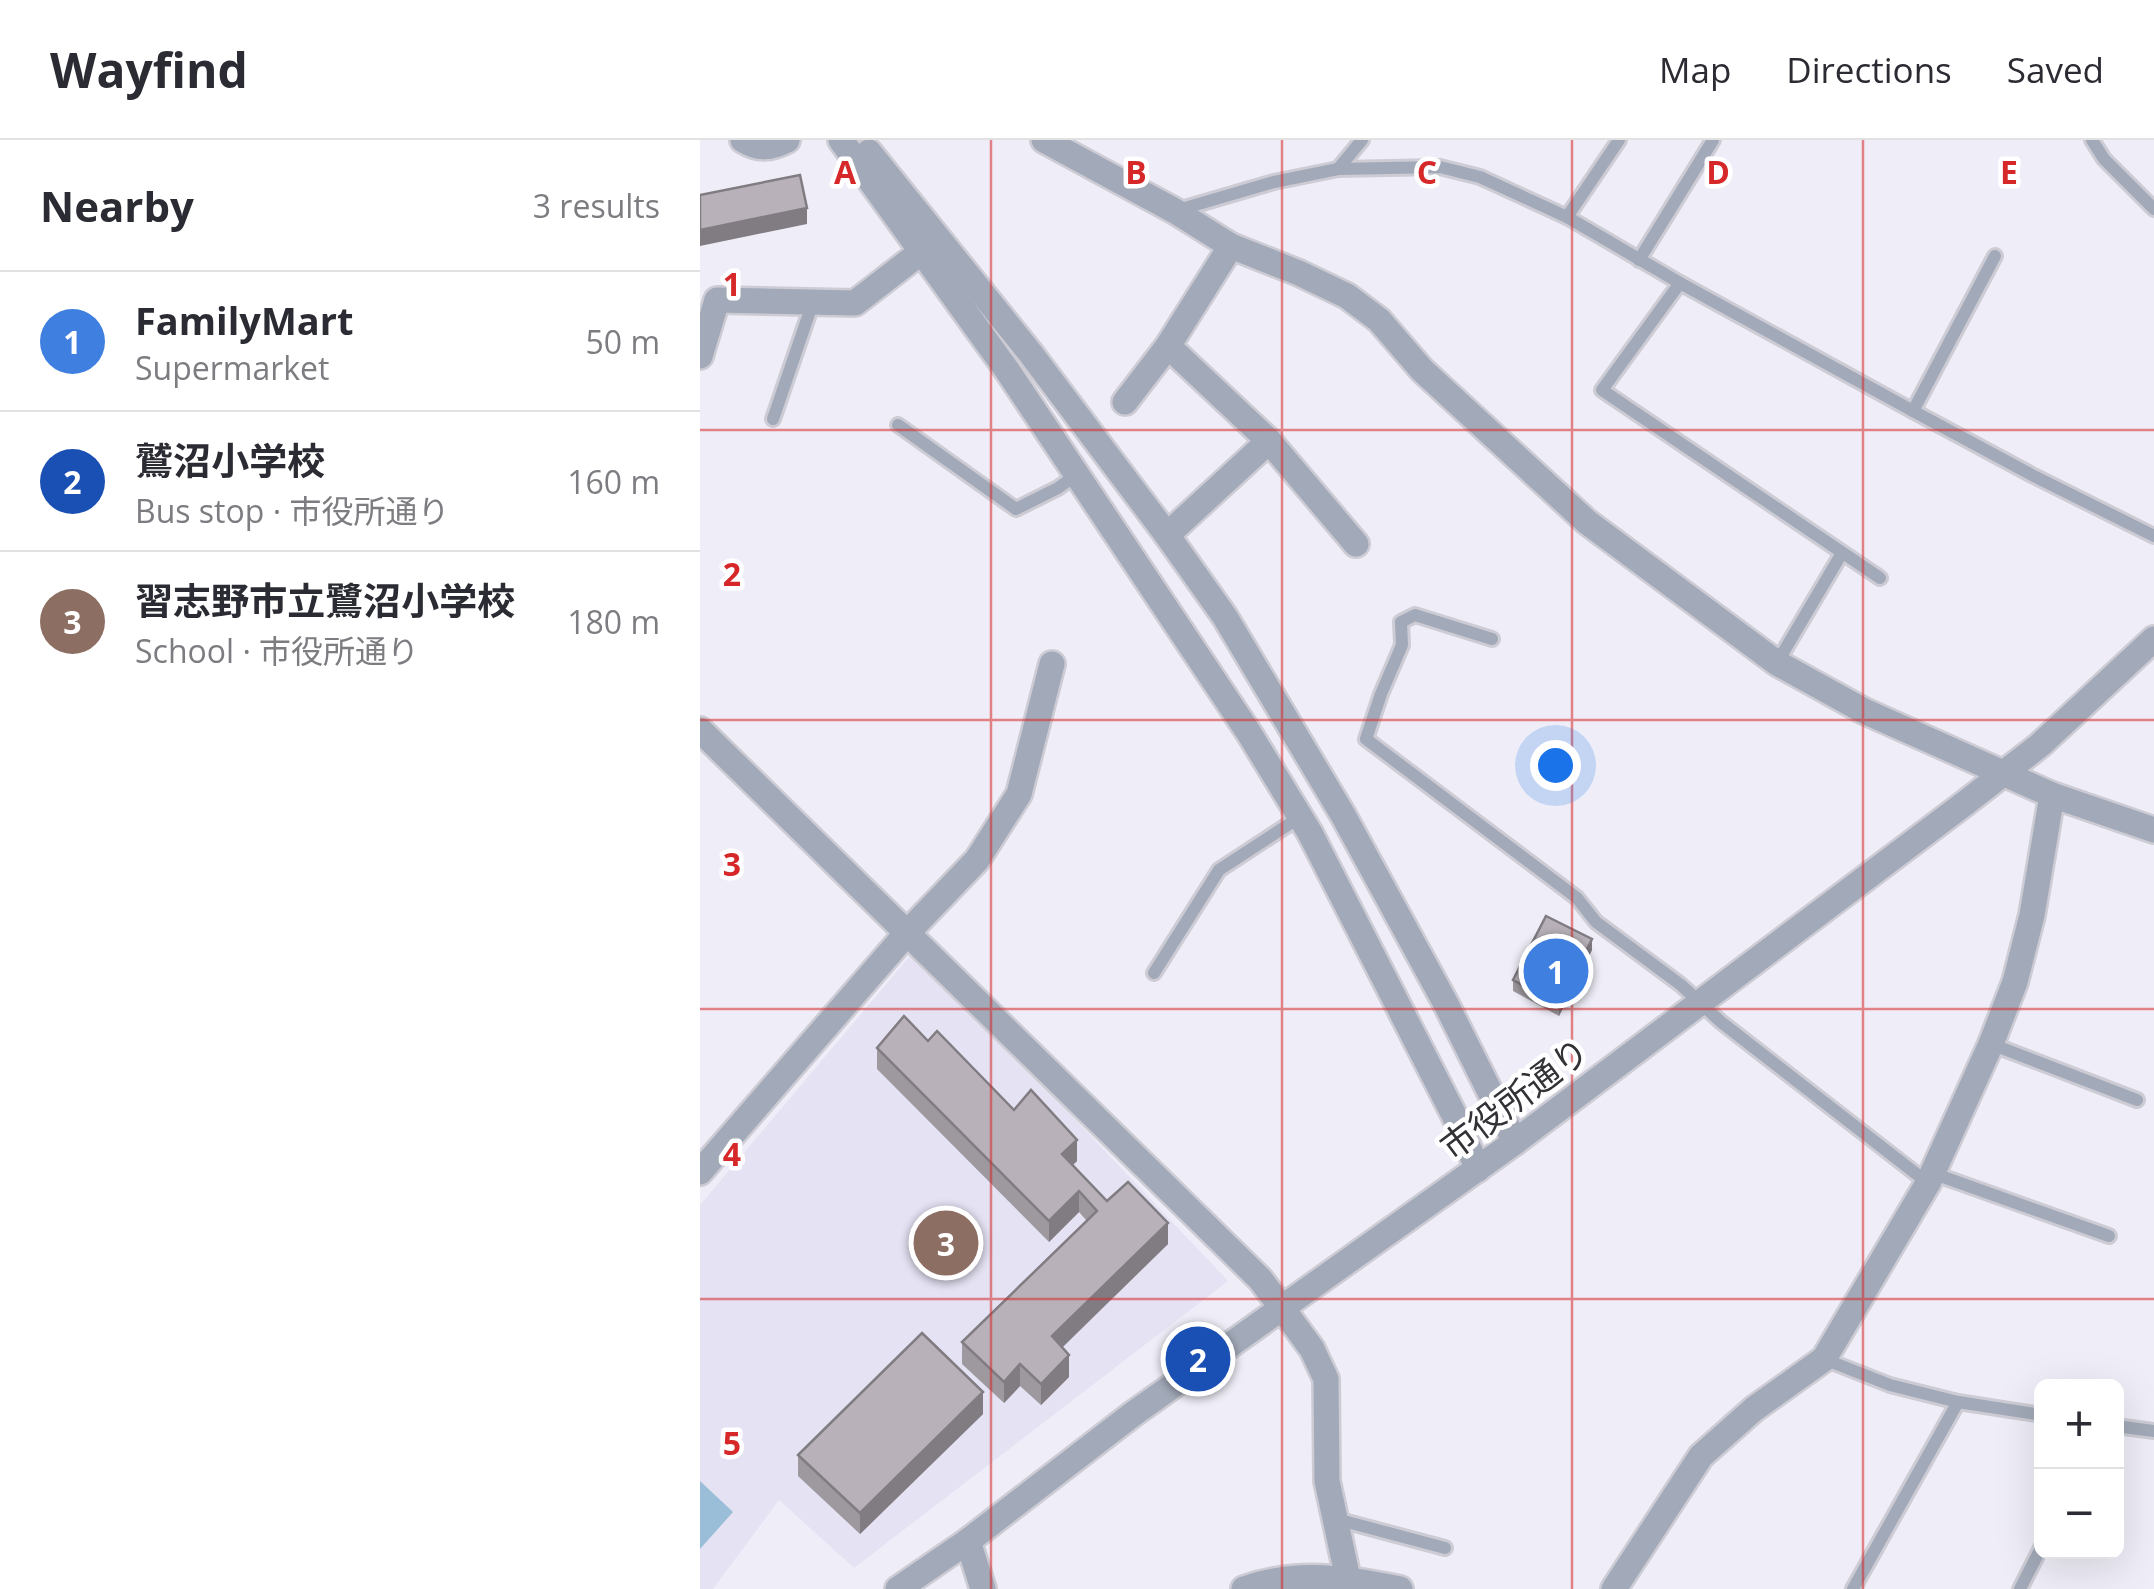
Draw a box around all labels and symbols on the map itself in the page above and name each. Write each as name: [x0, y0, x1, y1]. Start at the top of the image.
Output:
text: A: [834, 150, 857, 193]
text: B: [1125, 150, 1147, 193]
text: C: [1417, 150, 1437, 193]
text: D: [1706, 150, 1730, 193]
text: E: [2000, 150, 2018, 193]
text: 1: [723, 262, 741, 305]
text: 2: [723, 552, 741, 595]
your location: [1530, 740, 1581, 791]
text: 3: [723, 842, 741, 885]
pin: 1: [1524, 934, 1588, 1008]
street label: 市役所通り: [1430, 1027, 1598, 1169]
text: 4: [723, 1132, 741, 1175]
pin: 3: [914, 1206, 978, 1280]
pin: 2: [1166, 1322, 1230, 1396]
text: 5: [723, 1421, 741, 1464]

